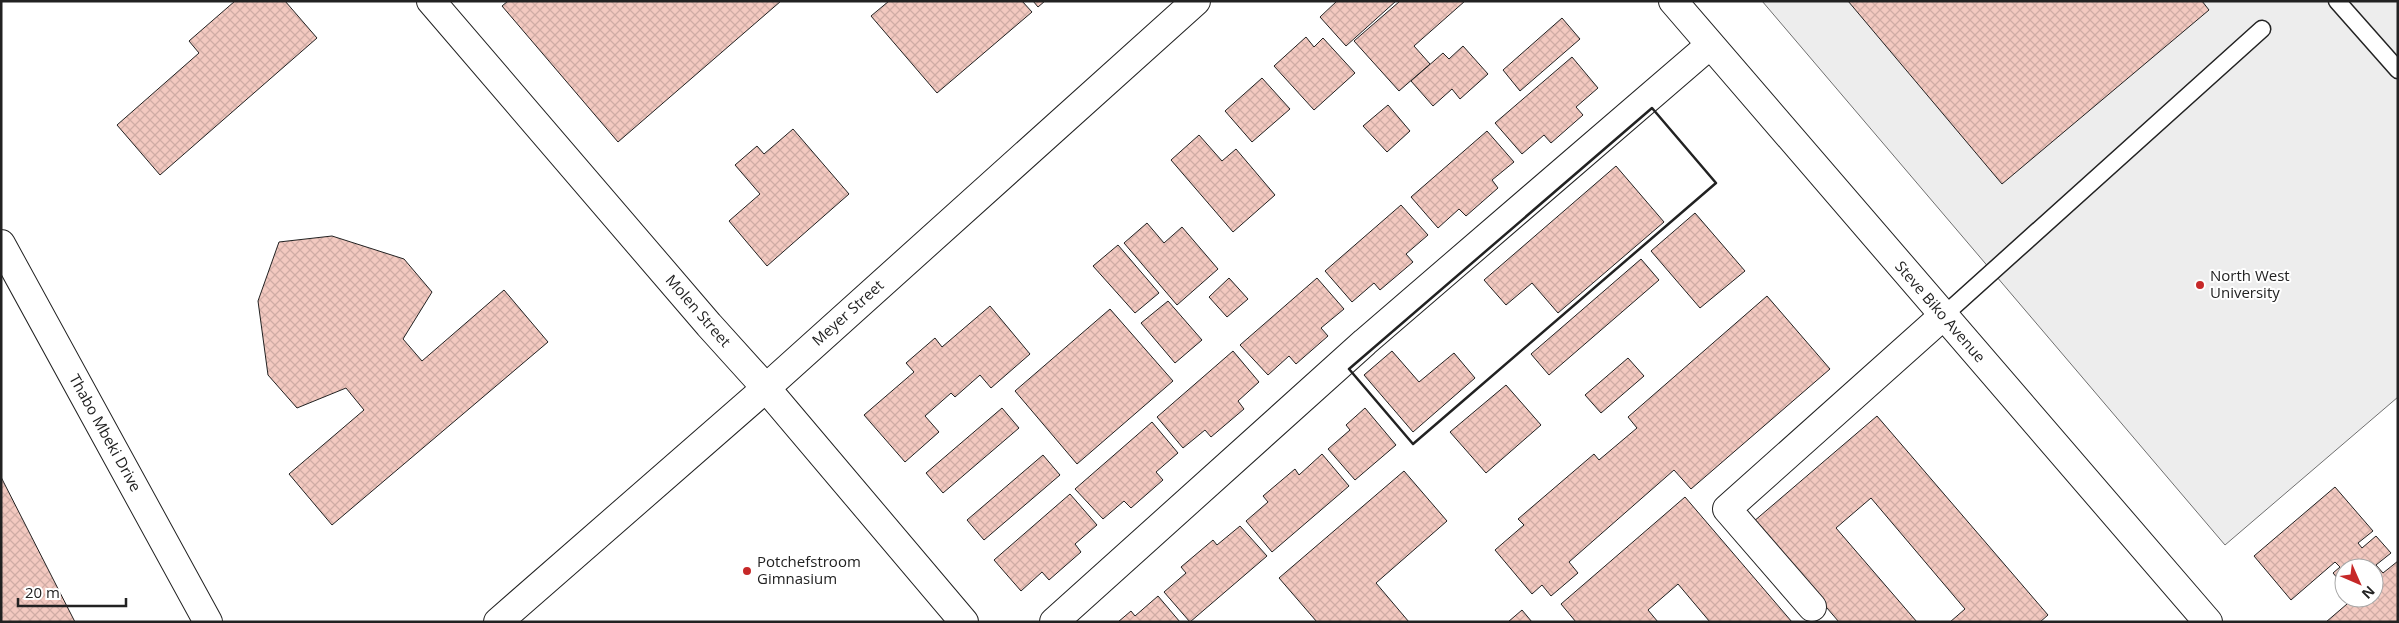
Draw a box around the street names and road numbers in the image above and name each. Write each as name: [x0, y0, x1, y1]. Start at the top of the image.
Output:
street label: Steve Biko Avenue: [1891, 256, 1990, 366]
street label: Molen Street: [662, 270, 736, 351]
street label: Meyer Street: [807, 275, 887, 350]
street label: Thabo Mbeki Drive: [65, 370, 146, 495]

